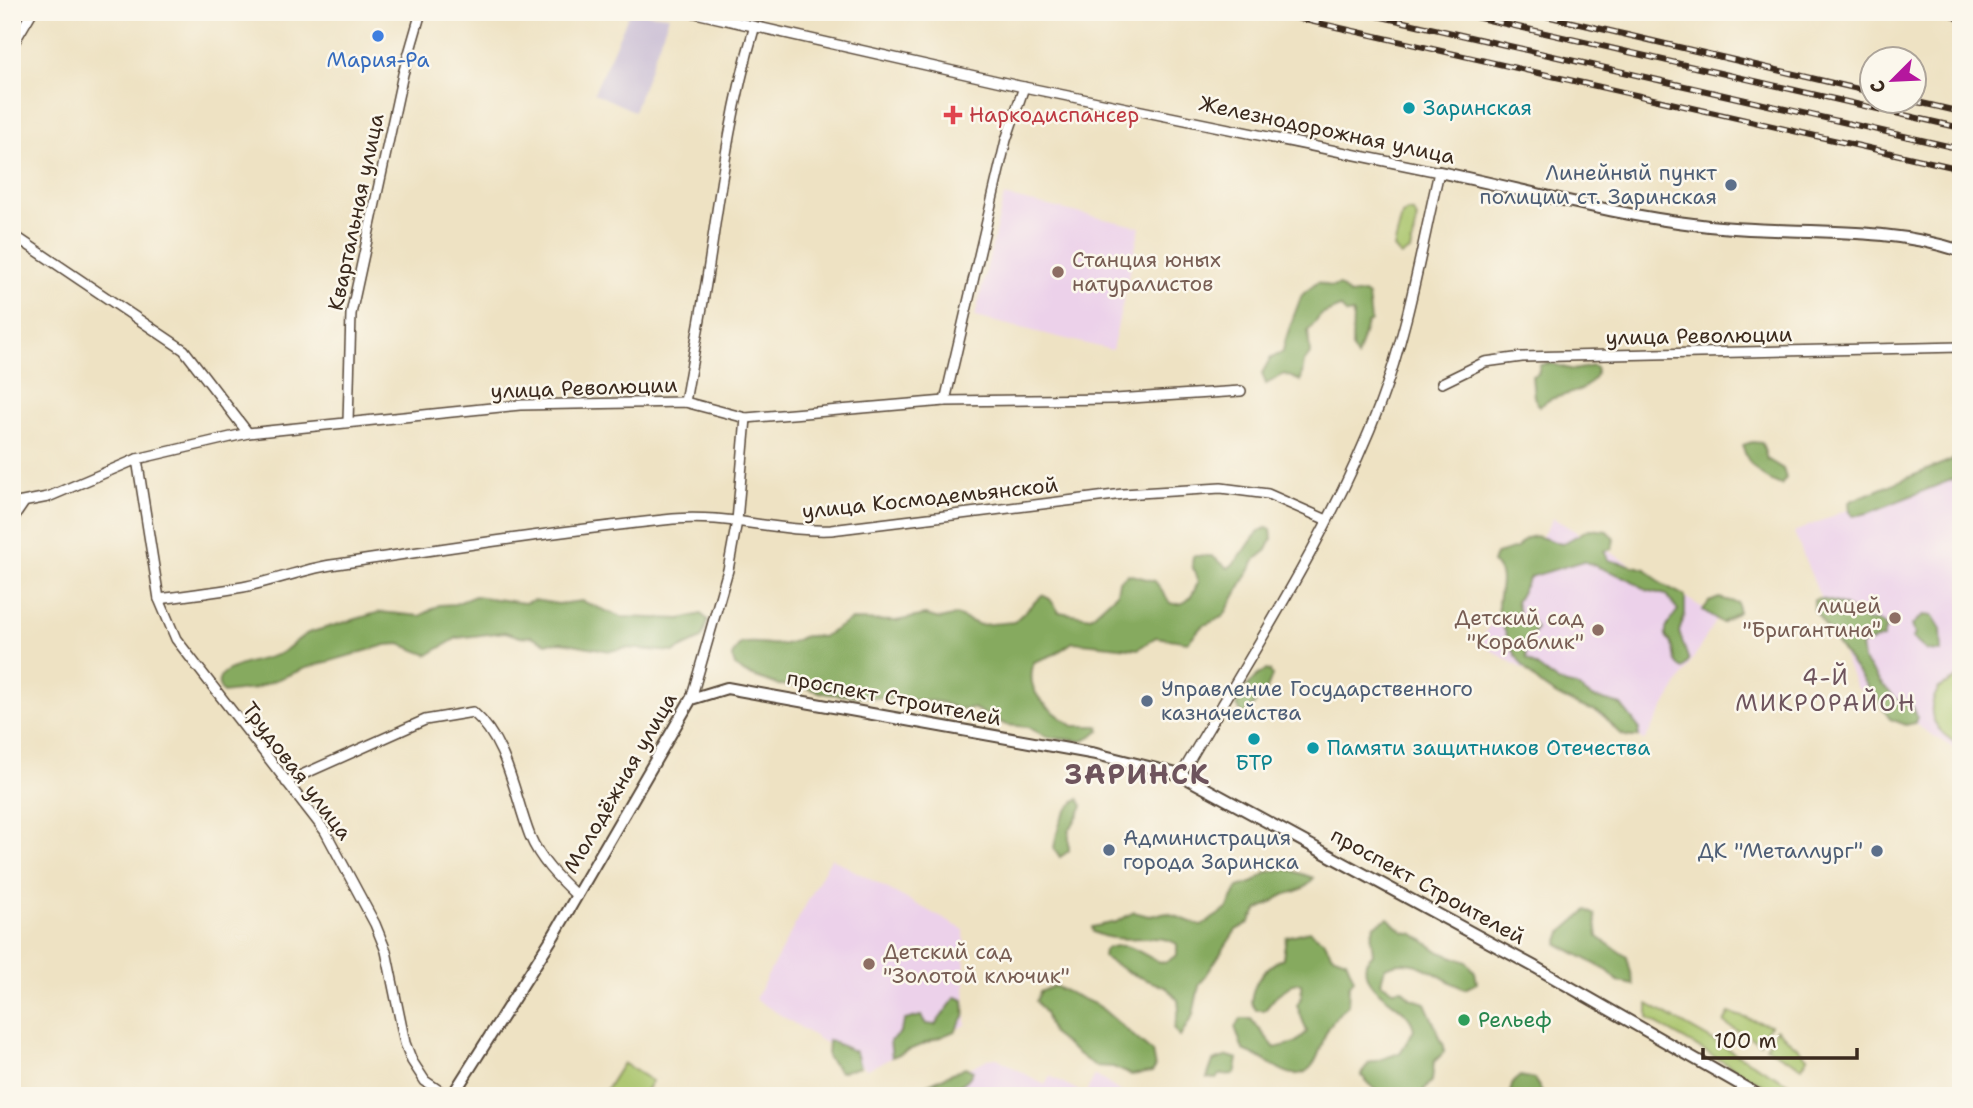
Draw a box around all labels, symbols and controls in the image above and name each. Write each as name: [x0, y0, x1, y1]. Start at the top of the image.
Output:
marker: Мария-Ра: [370, 28, 386, 44]
place label: Мария-Ра: [327, 46, 429, 74]
north arrow: [1857, 46, 1927, 116]
text: С: [1864, 76, 1892, 97]
street label: Железнодорожная улица: [1196, 89, 1458, 171]
place label: Заринская: [1423, 94, 1532, 122]
marker: Заринская: [1401, 100, 1417, 116]
place label: Наркодиспансер: [969, 101, 1139, 129]
marker: Наркодиспансер: [943, 105, 963, 125]
street label: Квартальная улица: [321, 111, 391, 313]
place label: Линейный пункт полиции ст. Заринская: [1480, 159, 1717, 211]
marker: Линейный пункт полиции ст. Заринская: [1723, 177, 1739, 193]
place label: Станция юных натуралистов: [1072, 246, 1221, 298]
marker: Станция юных натуралистов: [1050, 264, 1066, 280]
street label: улица Революции: [1605, 320, 1793, 352]
street label: улица Революции: [490, 371, 678, 405]
street label: улица Космодемьянской: [801, 471, 1060, 525]
place label: лицей "Бригантина": [1742, 592, 1881, 644]
place label: Детский сад "Кораблик": [1455, 604, 1584, 656]
marker: лицей "Бригантина": [1887, 610, 1903, 626]
marker: Детский сад "Кораблик": [1590, 622, 1606, 638]
district label: 4-Й МИКРОРАЙОН: [1735, 662, 1917, 718]
street label: проспект Строителей: [784, 663, 1004, 733]
place label: Управление Государственного казначейства: [1161, 675, 1473, 727]
street label: Молодёжная улица: [557, 687, 683, 879]
marker: Управление Государственного казначейства: [1139, 693, 1155, 709]
street label: Трудовая улица: [236, 696, 358, 846]
marker: БТР: [1246, 731, 1262, 747]
place label: Памяти защитников Отечества: [1327, 734, 1650, 762]
marker: Памяти защитников Отечества: [1305, 740, 1321, 756]
place label: БТР: [1235, 749, 1273, 777]
district label: ЗАРИНСК: [1065, 755, 1211, 793]
street label: проспект Строителей: [1326, 821, 1530, 951]
place label: Администрация города Заринска: [1123, 824, 1299, 876]
place label: ДК "Металлург": [1698, 837, 1863, 865]
marker: Администрация города Заринска: [1101, 842, 1117, 858]
marker: ДК "Металлург": [1869, 843, 1885, 859]
place label: Детский сад "Золотой ключик": [883, 938, 1070, 990]
marker: Детский сад "Золотой ключик": [861, 956, 877, 972]
place label: Рельеф: [1478, 1006, 1552, 1034]
marker: Рельеф: [1456, 1012, 1472, 1028]
scale bar: [1703, 1017, 1857, 1061]
text: 100 m: [1714, 1027, 1777, 1055]

